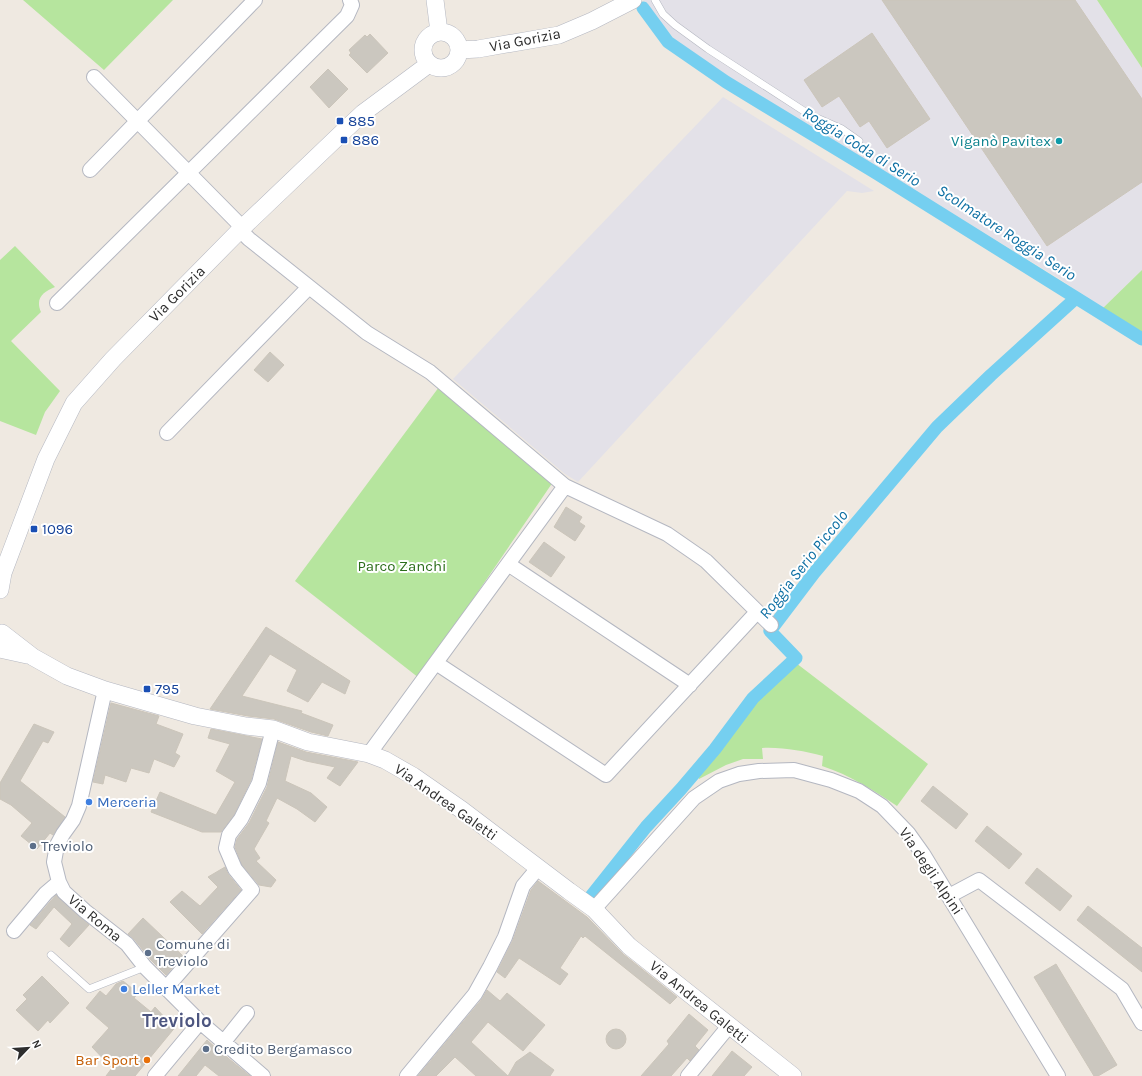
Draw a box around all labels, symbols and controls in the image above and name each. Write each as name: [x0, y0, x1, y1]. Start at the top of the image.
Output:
street label: Via Gorizia: [488, 24, 562, 56]
water label: Roggia Coda di Serio: [799, 102, 924, 190]
place label: 885: [348, 112, 375, 130]
marker: 885: [335, 116, 345, 126]
place label: 886: [352, 131, 379, 149]
place label: Viganò Pavitex: [951, 132, 1051, 150]
marker: 886: [339, 135, 349, 145]
marker: Viganò Pavitex: [1054, 136, 1064, 146]
water label: Scolmatore Roggia Serio: [934, 180, 1080, 284]
street label: Via Gorizia: [145, 262, 209, 326]
water label: Roggia Serio Piccolo: [755, 506, 852, 622]
place label: 1096: [42, 520, 73, 538]
marker: 1096: [29, 524, 39, 534]
park label: Parco Zanchi: [358, 557, 446, 575]
place label: 795: [155, 680, 179, 698]
marker: 795: [142, 684, 152, 694]
street label: Via Andrea Galetti: [391, 760, 501, 844]
place label: Merceria: [97, 793, 156, 811]
marker: Merceria: [84, 797, 94, 807]
street label: Via degli Alpini: [895, 824, 967, 918]
place label: Treviolo: [41, 837, 93, 855]
marker: Treviolo: [28, 841, 38, 851]
street label: Via Roma: [65, 890, 125, 946]
place label: Comune di Treviolo: [156, 935, 230, 970]
marker: Comune di Treviolo: [143, 948, 153, 958]
street label: Via Andrea Galetti: [646, 957, 752, 1047]
place label: Leller Market: [132, 980, 220, 998]
marker: Leller Market: [119, 984, 129, 994]
district label: Treviolo: [142, 1010, 212, 1032]
north arrow: [8, 1028, 48, 1068]
text: N: [29, 1038, 44, 1050]
place label: Credito Bergamasco: [214, 1040, 352, 1058]
marker: Credito Bergamasco: [201, 1044, 211, 1054]
place label: Bar Sport: [75, 1051, 139, 1069]
marker: Bar Sport: [142, 1055, 152, 1065]

